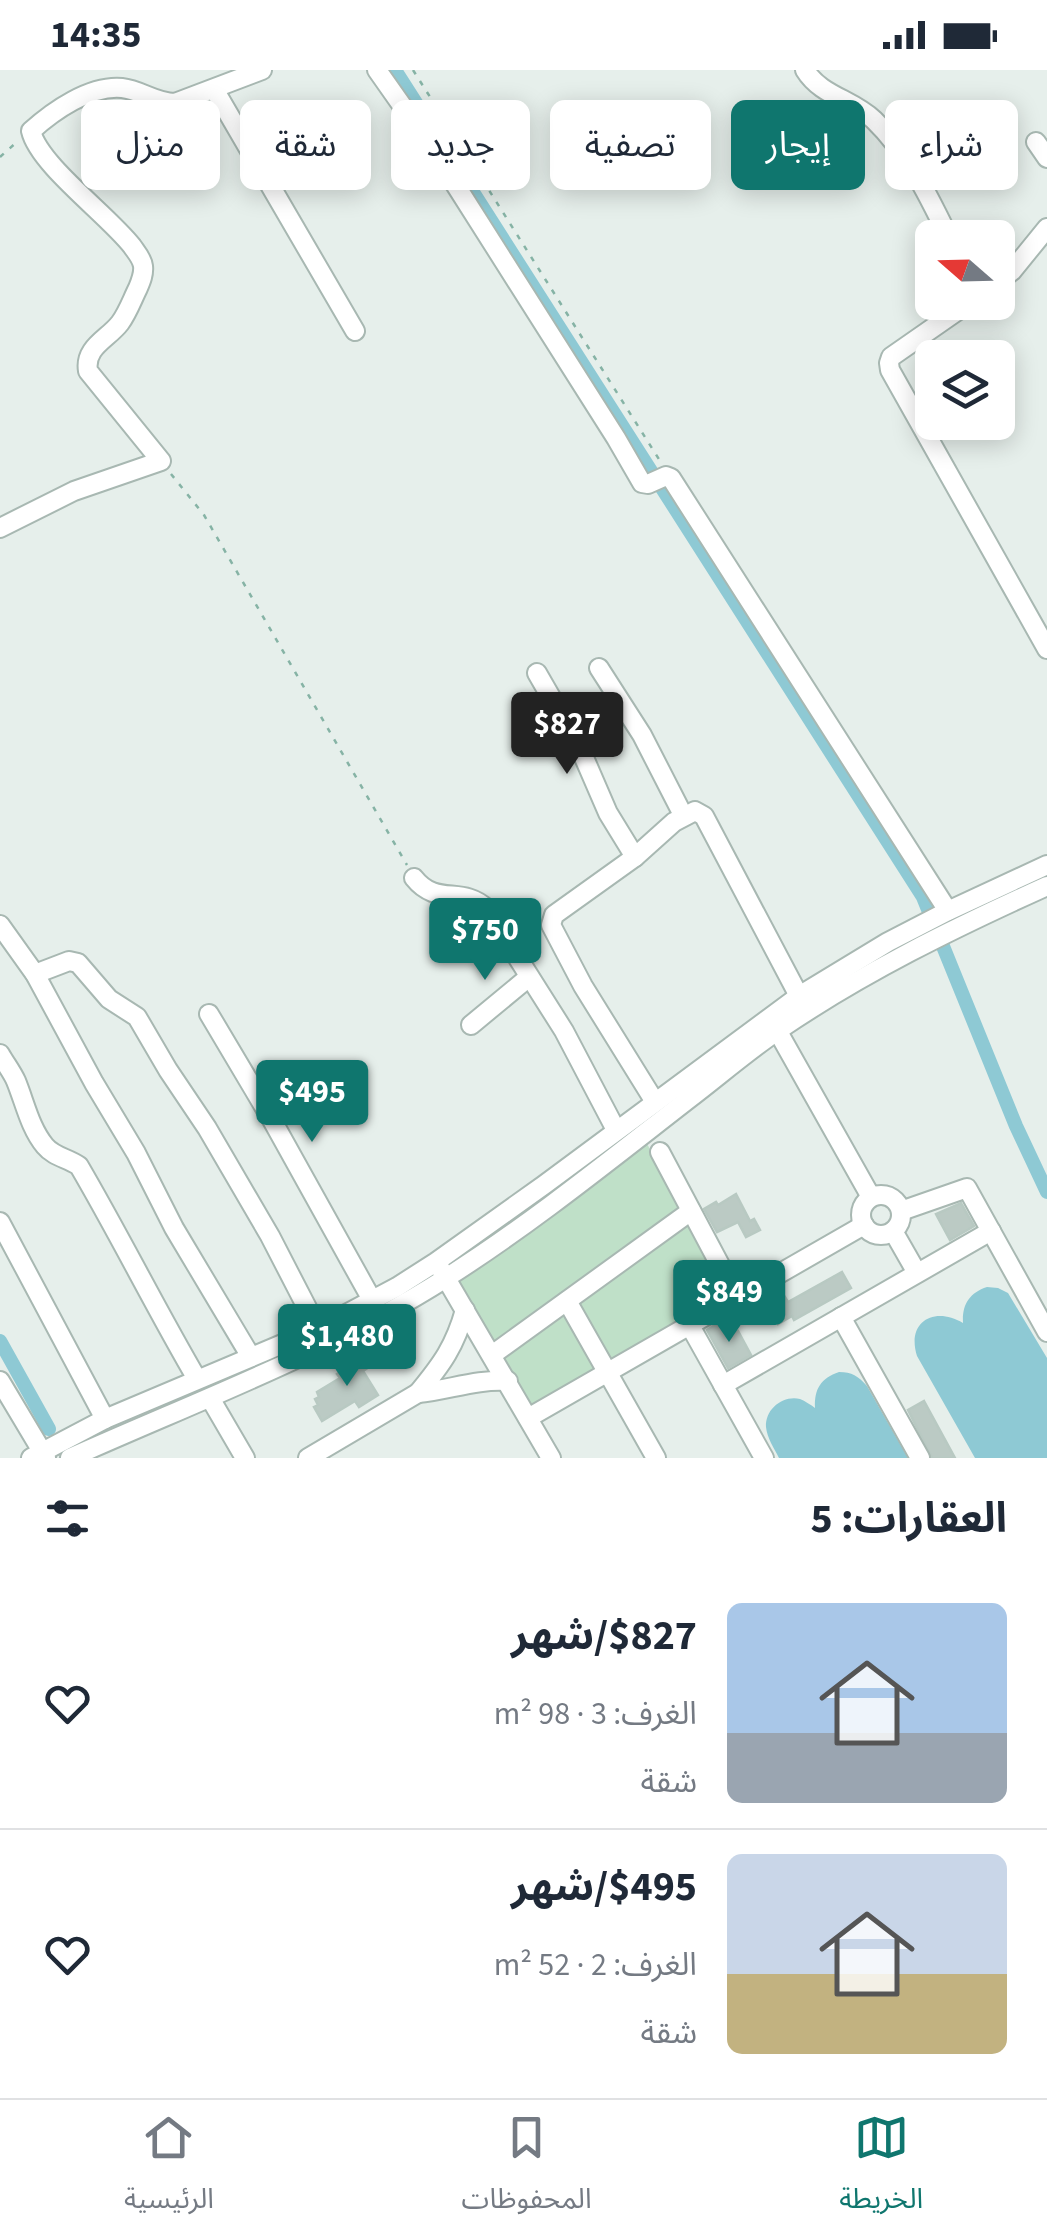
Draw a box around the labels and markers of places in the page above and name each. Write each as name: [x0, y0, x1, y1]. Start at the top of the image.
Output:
pin: $827: [508, 692, 626, 777]
pin: $750: [426, 898, 544, 983]
pin: $495: [253, 1060, 371, 1145]
pin: $849: [670, 1260, 788, 1345]
pin: $1,480: [266, 1304, 428, 1389]

